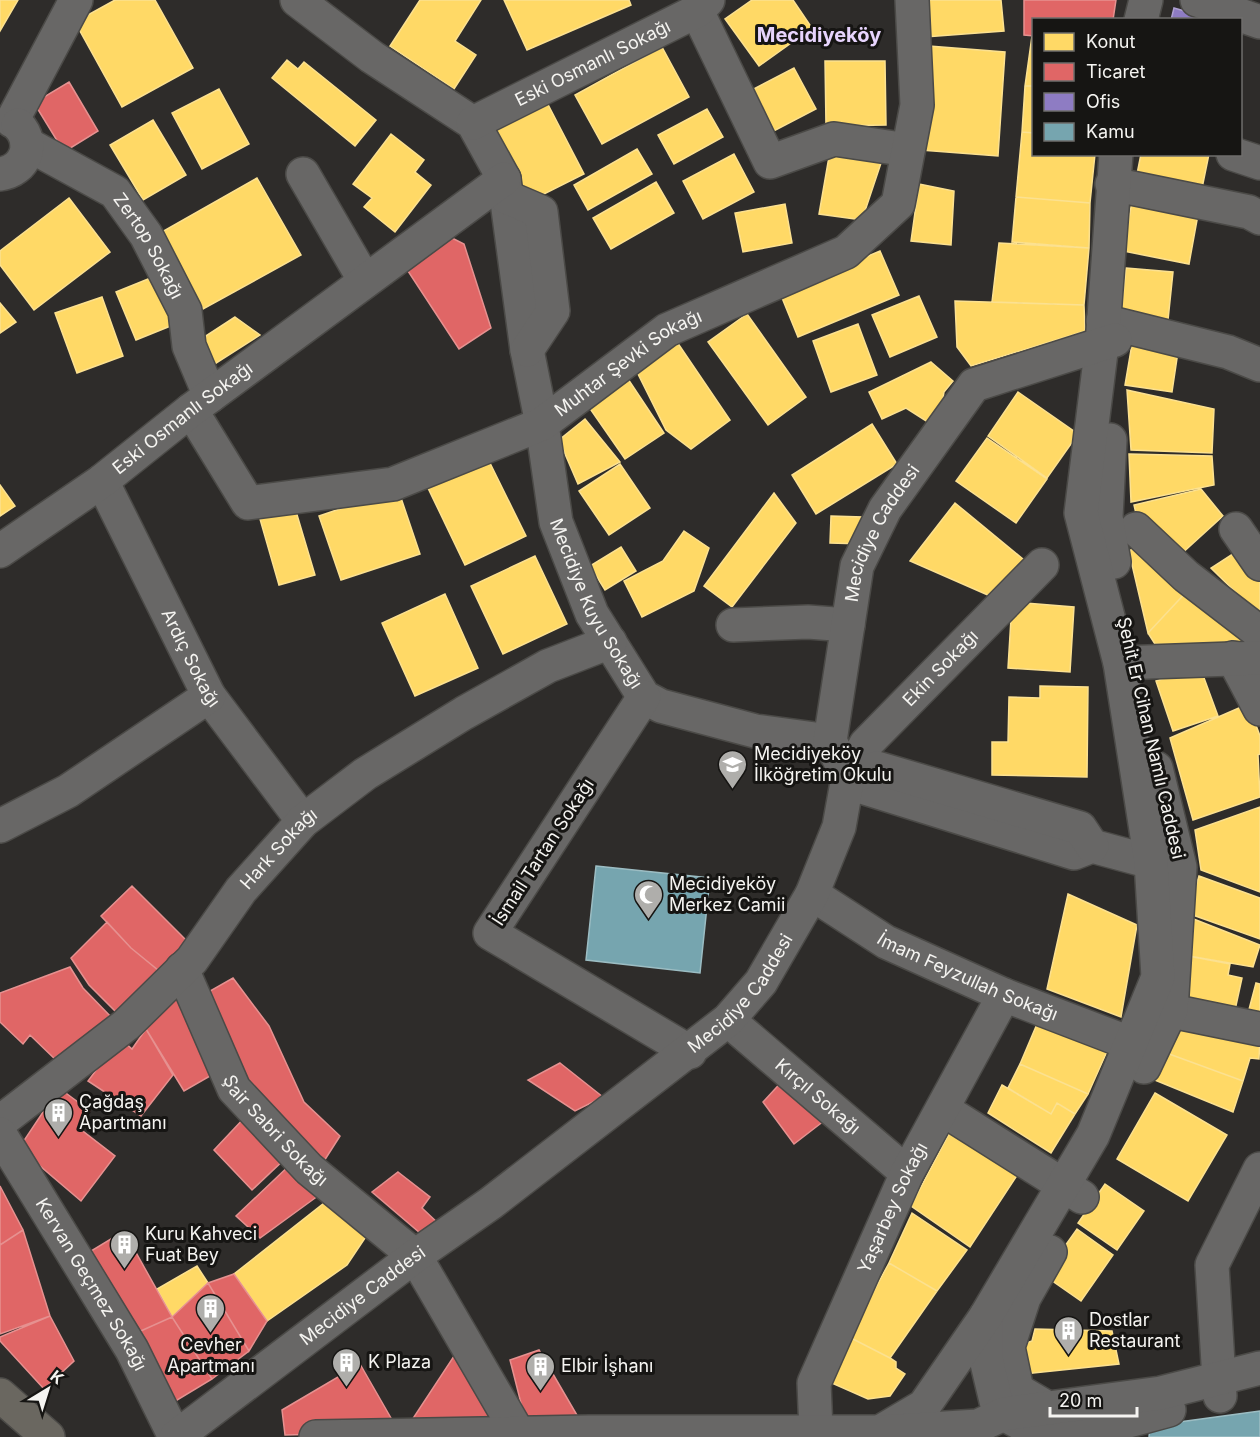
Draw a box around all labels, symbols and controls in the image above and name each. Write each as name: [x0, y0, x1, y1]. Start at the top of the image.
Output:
street label: Eski Osmanlı Sokağı: [511, 15, 674, 110]
legend: [1032, 18, 1242, 156]
district label: Mecidiyeköy: [757, 23, 881, 47]
text: Konut: [1086, 31, 1135, 52]
text: Ticaret: [1086, 61, 1146, 82]
text: Ofis: [1086, 91, 1120, 112]
text: Kamu: [1086, 121, 1135, 142]
street label: Zertop Sokağı: [109, 189, 188, 302]
street label: Muhtar Şevki Sokağı: [550, 305, 705, 421]
street label: Eski Osmanlı Sokağı: [108, 357, 256, 478]
street label: Mecidiye Caddesi: [841, 460, 924, 603]
street label: Mecidiye Kuyu Sokağı: [546, 515, 647, 692]
street label: Ardıç Sokağı: [157, 605, 225, 711]
street label: Şehit Er Cihan Namlı Caddesi: [1113, 615, 1190, 861]
street label: Ekin Sokağı: [898, 625, 982, 710]
place label: Mecidiyeköy İlköğretim Okulu: [754, 743, 892, 785]
school or university icon: Mecidiyeköy İlköğretim Okulu: [717, 748, 749, 790]
street label: İsmail Tartan Sokağı: [486, 774, 598, 929]
street label: Hark Sokağı: [236, 803, 321, 894]
place label: Mecidiyeköy Merkez Camii: [669, 873, 785, 915]
mosque icon: Mecidiyeköy Merkez Camii: [632, 878, 664, 920]
street label: İmam Feyzullah Sokağı: [873, 927, 1061, 1025]
street label: Mecidiye Caddesi: [683, 930, 797, 1057]
street label: Kırçıl Sokağı: [771, 1054, 865, 1138]
street label: Şair Sabri Sokağı: [219, 1072, 332, 1190]
place label: Çağdaş Apartmanı: [79, 1091, 167, 1133]
building icon: Çağdaş Apartmanı: [42, 1096, 74, 1138]
street label: Yaşarbey Sokağı: [853, 1139, 932, 1276]
street label: Kervan Geçmez Sokağı: [32, 1194, 152, 1374]
place label: Kuru Kahveci Fuat Bey: [145, 1223, 257, 1265]
building icon: Kuru Kahveci Fuat Bey: [108, 1228, 140, 1270]
street label: Mecidiye Caddesi: [295, 1241, 429, 1350]
building icon: Cevher Apartmanı: [195, 1292, 227, 1334]
place label: Dostlar Restaurant: [1089, 1309, 1181, 1351]
building icon: Dostlar Restaurant: [1052, 1314, 1084, 1356]
place label: Cevher Apartmanı: [167, 1334, 255, 1376]
building icon: K Plaza: [331, 1346, 363, 1388]
building icon: Elbir İşhanı: [524, 1350, 556, 1392]
place label: K Plaza: [368, 1351, 431, 1372]
place label: Elbir İşhanı: [561, 1354, 653, 1376]
north arrow: [18, 1359, 78, 1419]
text: K: [47, 1366, 68, 1389]
scale bar: [1050, 1380, 1137, 1418]
text: 20 m: [1059, 1390, 1102, 1411]

